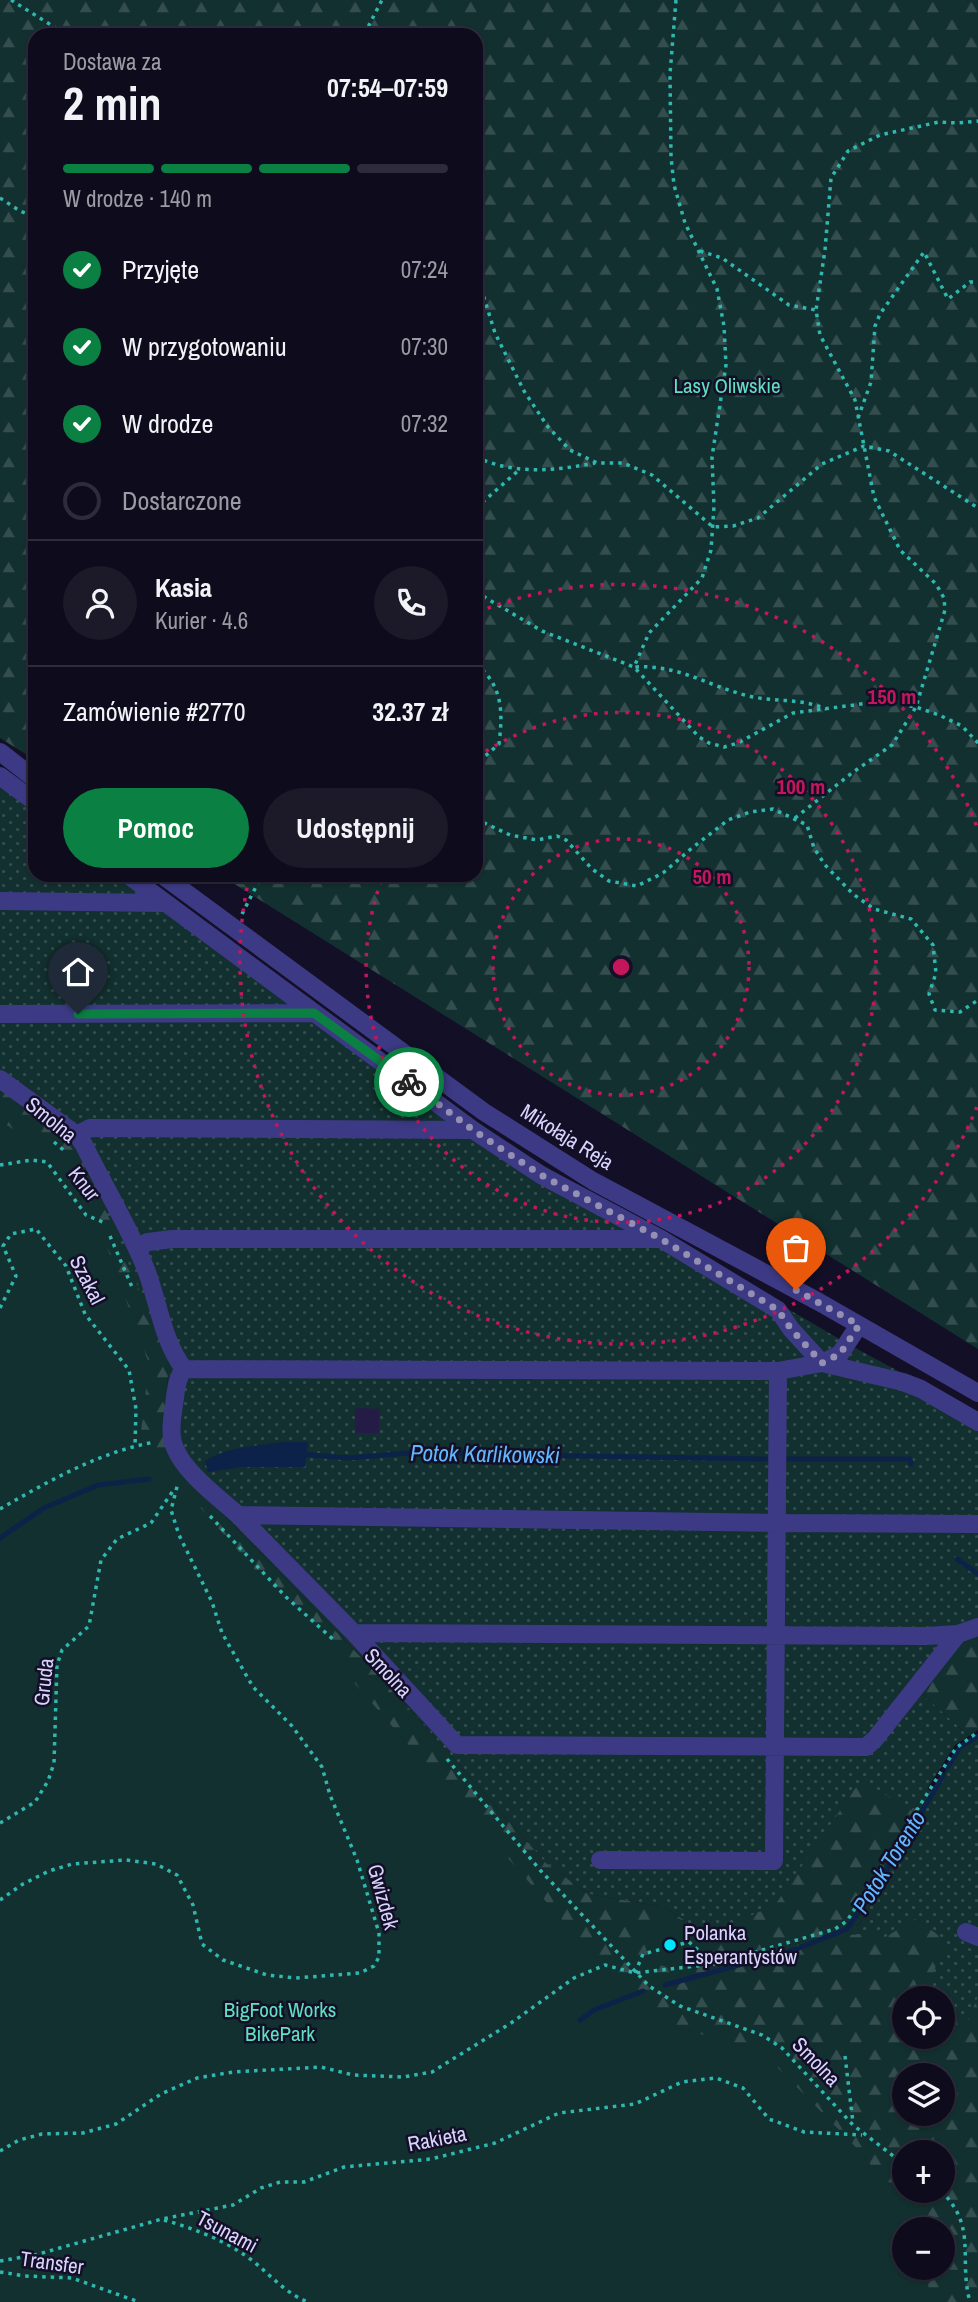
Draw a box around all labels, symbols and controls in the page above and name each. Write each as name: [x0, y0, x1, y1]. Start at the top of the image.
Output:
text: Dostawa za: [63, 46, 162, 77]
text: 07:54–07:59: [327, 70, 448, 105]
text: 2 min: [63, 72, 162, 134]
text: W drodze · 140 m: [63, 183, 212, 214]
icon: check: [63, 251, 101, 289]
text: Przyjęte: [122, 252, 199, 287]
text: 07:24: [401, 254, 448, 285]
icon: check: [63, 328, 101, 366]
text: W przygotowaniu: [122, 329, 287, 364]
text: 07:30: [401, 331, 448, 362]
park label: Lasy Oliwskie: [673, 371, 781, 400]
icon: check: [63, 405, 101, 443]
text: W drodze: [122, 406, 213, 441]
text: 07:32: [401, 408, 448, 439]
text: Dostarczone: [122, 483, 242, 518]
button: person: [63, 566, 137, 640]
button: phone: [374, 566, 448, 640]
text: Kasia: [155, 570, 212, 605]
text: Kurier · 4.6: [155, 605, 248, 636]
text: 150 m: [868, 682, 916, 711]
text: Zamówienie #2770: [63, 694, 246, 729]
text: 32.37 zł: [372, 694, 448, 729]
text: 100 m: [777, 772, 825, 801]
button: Pomoc: [63, 788, 249, 868]
button: Udostępnij: [263, 788, 448, 868]
text: 50 m: [692, 862, 732, 891]
pin: [48, 942, 108, 1014]
icon: home: [59, 953, 97, 991]
centre of rings: [609, 955, 633, 979]
courier: [374, 1047, 444, 1117]
icon: bike: [390, 1063, 428, 1101]
street label: Smolna: [20, 1090, 83, 1150]
street label: Mikołaja Reja: [515, 1097, 620, 1177]
street label: Knur: [62, 1160, 107, 1207]
pin: [766, 1218, 826, 1290]
icon: bag: [777, 1229, 815, 1267]
street label: Szakal: [63, 1250, 112, 1309]
water label: Potok Karlikowski: [410, 1437, 561, 1470]
street label: Smolna: [358, 1641, 419, 1704]
street label: Gruda: [27, 1656, 60, 1707]
water label: Potok Torento: [845, 1805, 932, 1919]
street label: Gwizdek: [361, 1861, 406, 1933]
place label: Polanka Esperantystów: [684, 1918, 798, 1971]
marker: Polanka Esperantystów: [662, 1937, 678, 1953]
map controls: [892, 1986, 955, 2280]
button: locate: [892, 1986, 955, 2049]
park label: BigFoot Works BikePark: [224, 1995, 336, 2048]
street label: Smolna: [786, 2031, 847, 2093]
button: layers: [892, 2063, 955, 2126]
street label: Rakieta: [405, 2119, 469, 2158]
button: +: [892, 2140, 955, 2203]
street label: Tsunami: [191, 2203, 263, 2260]
button: −: [892, 2217, 955, 2280]
street label: Transfer: [19, 2244, 86, 2281]

